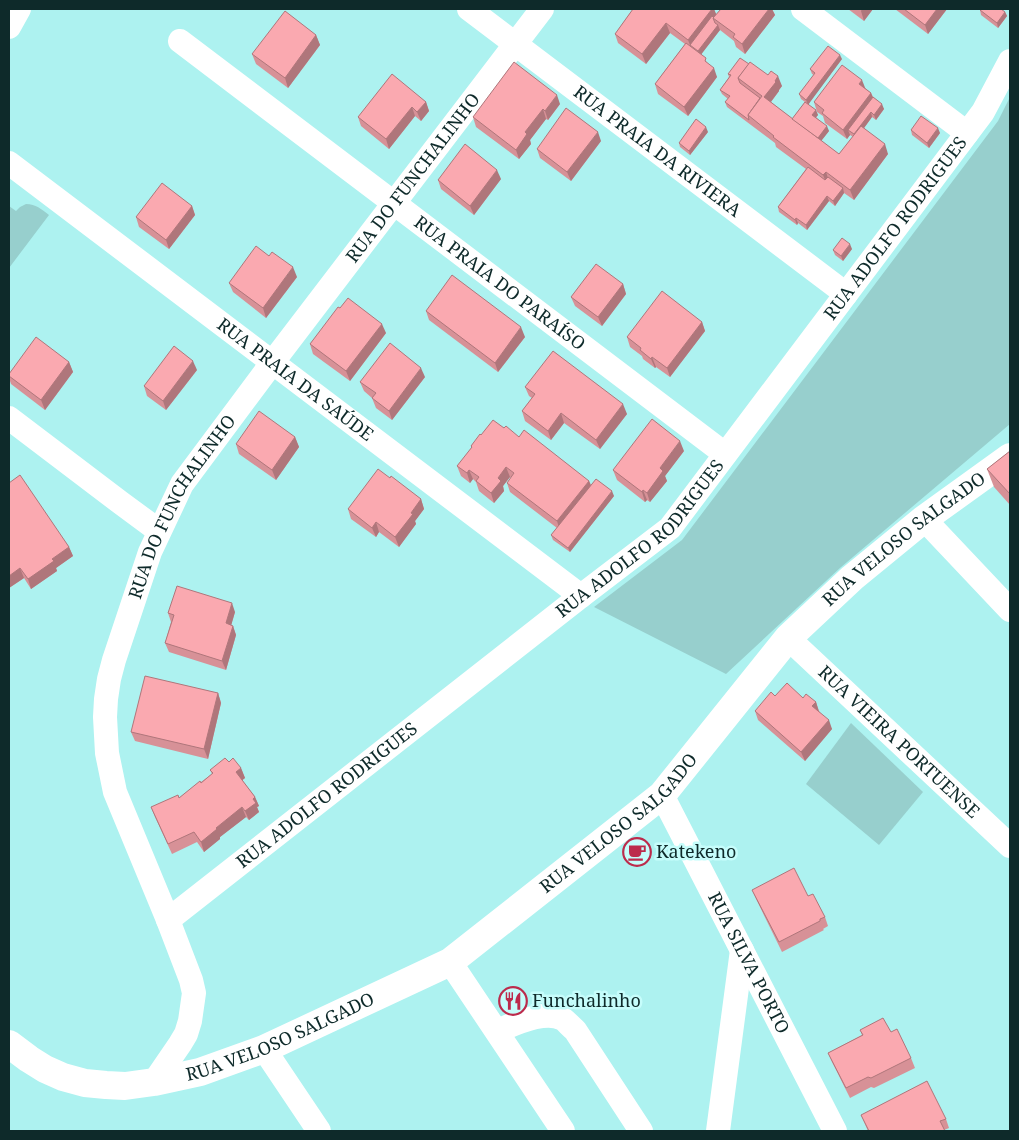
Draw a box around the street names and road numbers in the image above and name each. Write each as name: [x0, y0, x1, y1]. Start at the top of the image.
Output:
street label: RUA PRAIA DA RIVIERA: [569, 79, 747, 222]
street label: RUA DO FUNCHALINHO: [340, 88, 485, 267]
street label: RUA ADOLFO RODRIGUES: [818, 131, 972, 324]
street label: RUA PRAIA DO PARAÍSO: [410, 210, 591, 355]
street label: RUA PRAIA DA SAÚDE: [213, 312, 379, 446]
street label: RUA DO FUNCHALINHO: [122, 410, 240, 602]
street label: RUA ADOLFO RODRIGUES: [550, 454, 729, 622]
street label: RUA VELOSO SALGADO: [816, 466, 990, 611]
street label: RUA VIEIRA PORTUENSE: [814, 660, 986, 823]
street label: RUA ADOLFO RODRIGUES: [231, 716, 422, 873]
street label: RUA VELOSO SALGADO: [534, 748, 702, 898]
street label: RUA SILVA PORTO: [703, 888, 796, 1037]
street label: RUA VELOSO SALGADO: [183, 986, 378, 1086]

